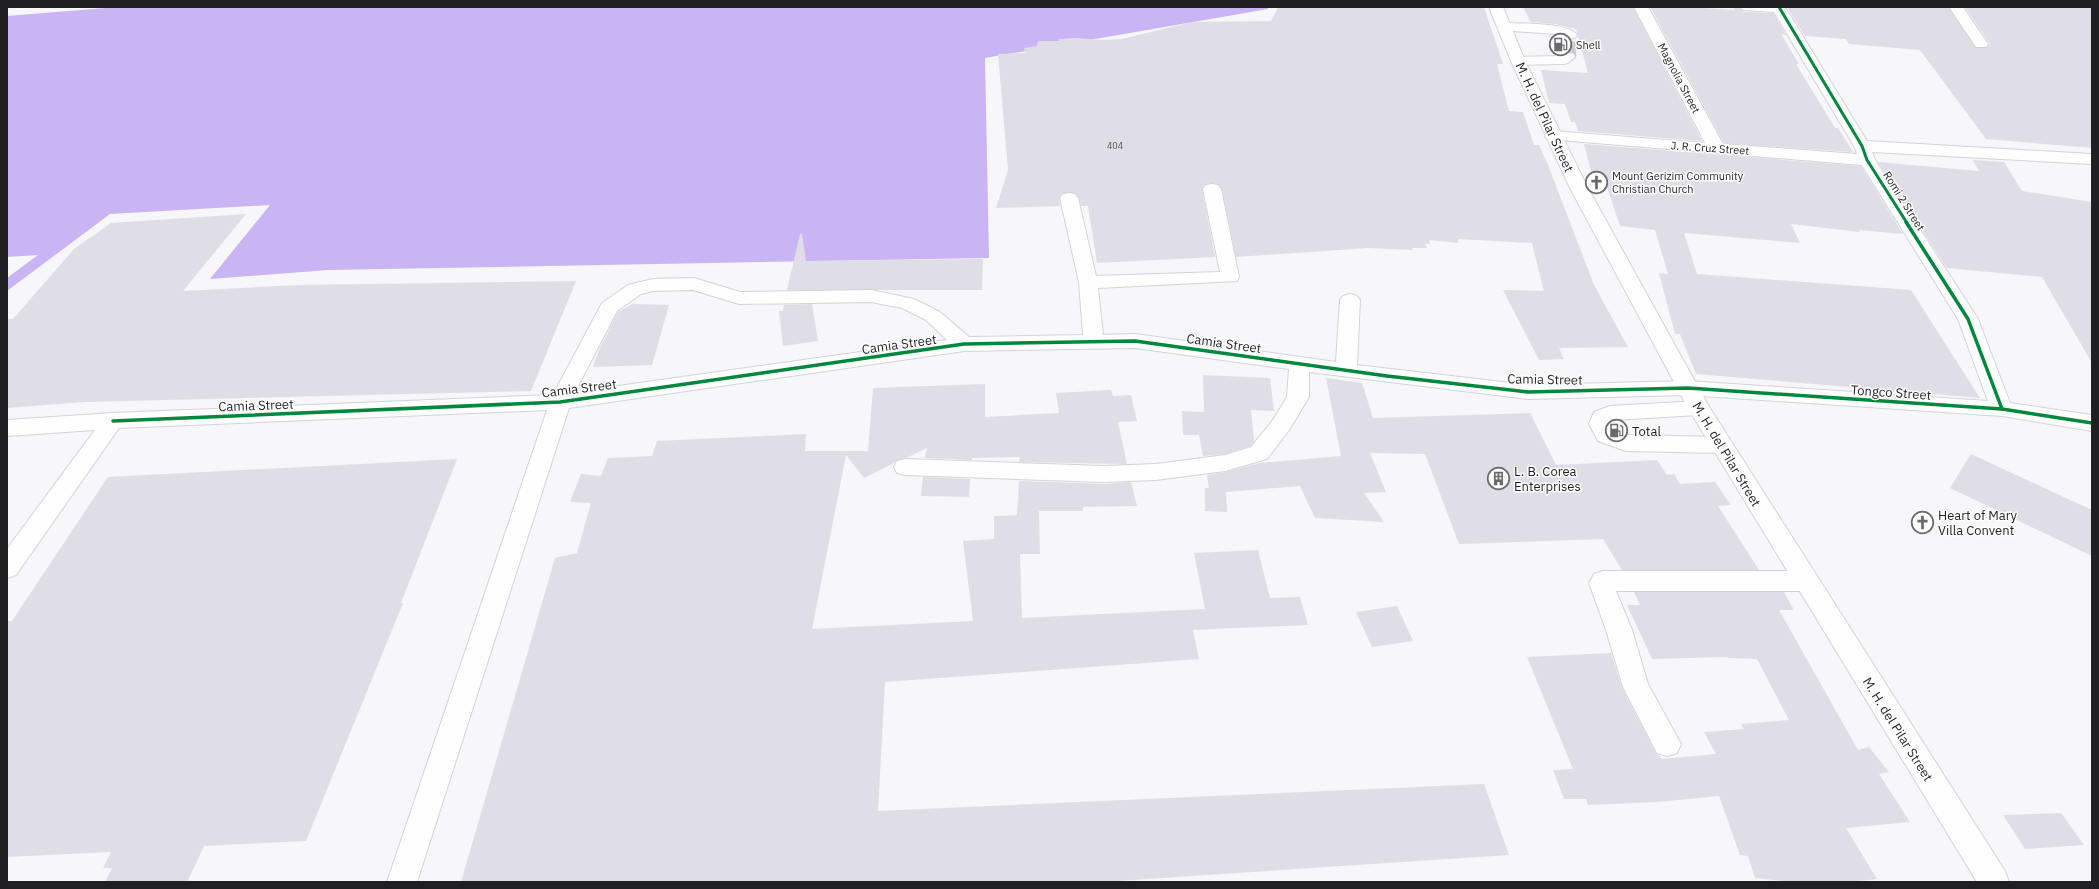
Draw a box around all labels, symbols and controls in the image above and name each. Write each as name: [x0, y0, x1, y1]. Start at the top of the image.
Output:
fuel station icon: Shell: [1548, 32, 1574, 58]
place label: Shell: [1576, 38, 1601, 52]
street label: Magnolia Street: [1655, 41, 1703, 116]
street label: M. H. del Pilar Street: [1512, 60, 1577, 175]
street label: J. R. Cruz Street: [1670, 138, 1750, 158]
house number: 404: [1107, 140, 1123, 151]
church icon: Mount Gerizim Community Christian Church: [1584, 169, 1610, 195]
place label: Mount Gerizim Community Christian Church: [1612, 169, 1744, 196]
street label: Romi 2 Street: [1880, 169, 1928, 233]
street label: Camia Street: [1185, 330, 1262, 357]
street label: Camia Street: [861, 331, 938, 358]
street label: Camia Street: [1507, 370, 1583, 389]
street label: Camia Street: [541, 375, 617, 402]
street label: Tongco Street: [1850, 381, 1932, 404]
street label: Camia Street: [218, 396, 294, 415]
street label: M. H. del Pilar Street: [1689, 399, 1765, 510]
fuel station icon: Total: [1604, 418, 1630, 444]
place label: Total: [1632, 423, 1661, 440]
place label: L. B. Corea Enterprises: [1514, 463, 1581, 495]
building icon: L. B. Corea Enterprises: [1485, 465, 1511, 491]
place label: Heart of Mary Villa Convent: [1938, 507, 2018, 539]
church icon: Heart of Mary Villa Convent: [1909, 509, 1935, 535]
street label: M. H. del Pilar Street: [1859, 674, 1936, 784]

